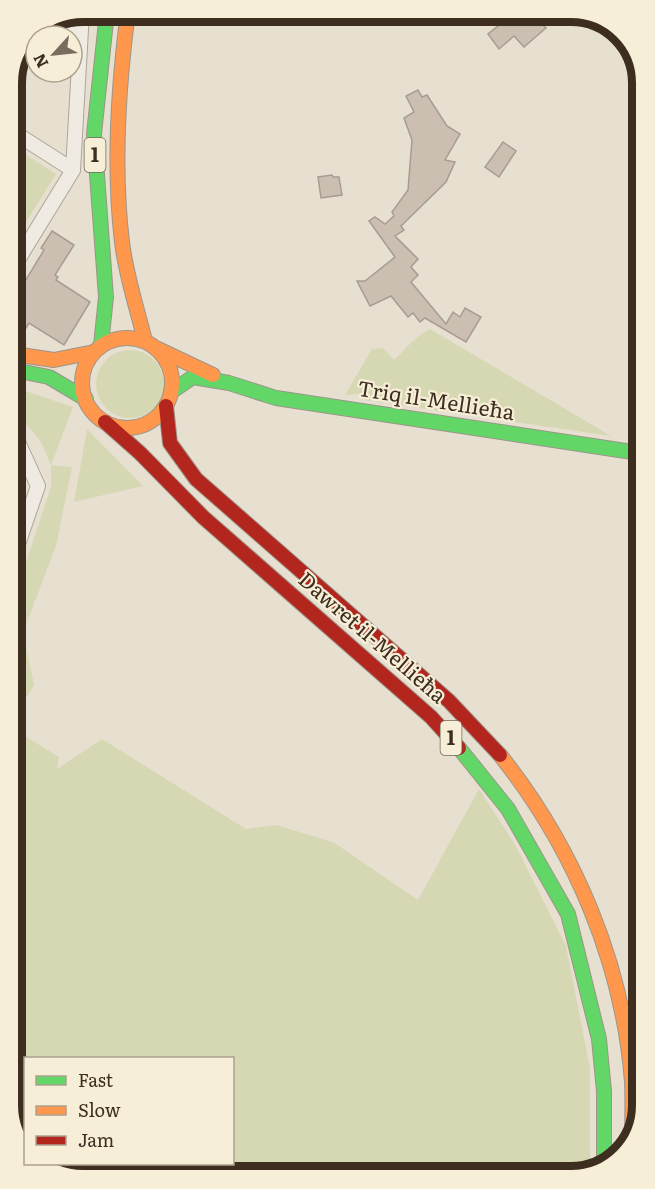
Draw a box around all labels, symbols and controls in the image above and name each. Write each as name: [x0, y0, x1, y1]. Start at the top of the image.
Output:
north arrow: [24, 24, 84, 84]
text: N: [26, 50, 53, 73]
road number: 1: [84, 138, 106, 172]
street label: Triq il-Mellieħa: [356, 371, 518, 426]
street label: Dawret il-Mellieħa: [293, 563, 455, 710]
road number: 1: [440, 721, 462, 755]
legend: [24, 1057, 234, 1165]
text: Fast: [78, 1066, 114, 1093]
text: Slow: [78, 1096, 121, 1123]
text: Jam: [78, 1126, 114, 1153]

